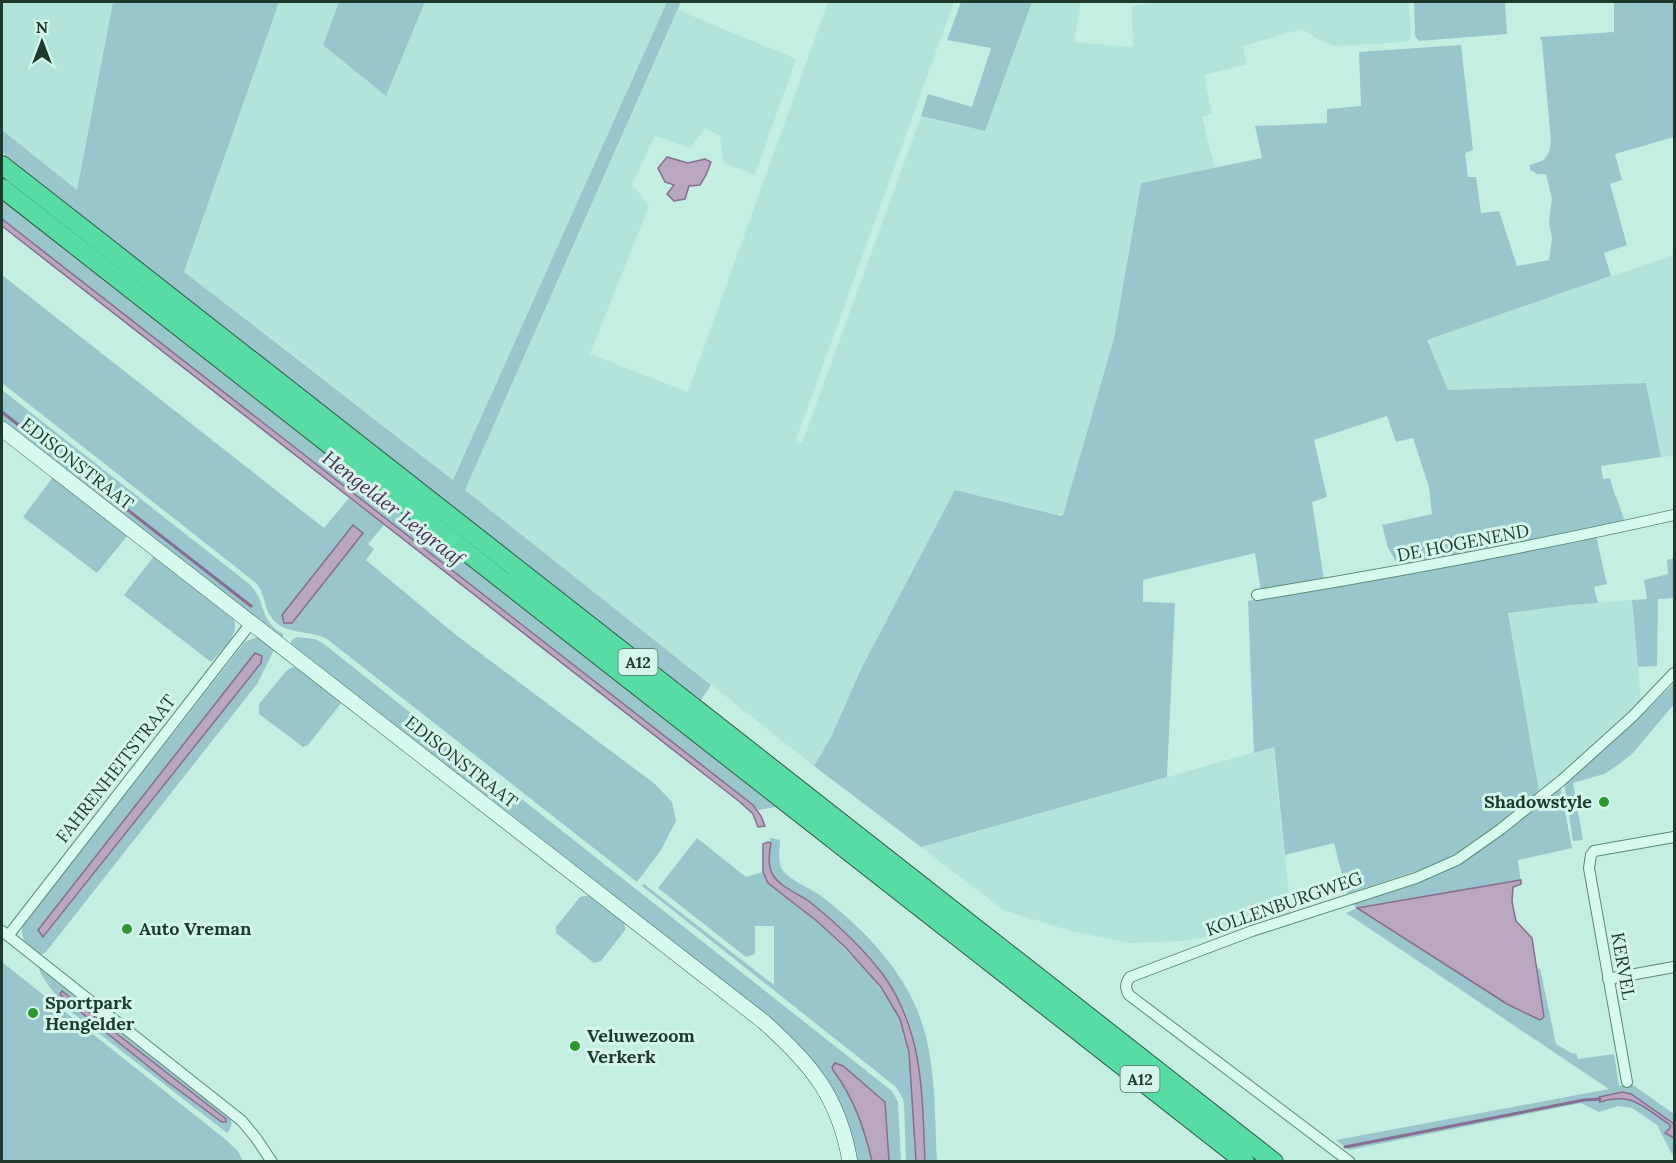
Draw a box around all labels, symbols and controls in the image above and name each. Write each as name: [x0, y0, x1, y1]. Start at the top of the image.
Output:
north arrow: [12, 12, 72, 72]
text: N: [36, 17, 48, 37]
street label: EDISONSTRAAT: [16, 412, 139, 515]
water label: Hengelder Leigraaf: [318, 445, 470, 572]
street label: DE HOGENEND: [1395, 518, 1531, 567]
road number: A12: [618, 649, 658, 675]
street label: FAHRENHEITSTRAAT: [51, 690, 181, 847]
street label: EDISONSTRAAT: [400, 710, 523, 813]
place label: Shadowstyle: [1484, 790, 1592, 813]
marker: Shadowstyle: [1597, 795, 1611, 809]
street label: KOLLENBURGWEG: [1203, 866, 1365, 941]
place label: Auto Vreman: [139, 917, 252, 940]
marker: Auto Vreman: [120, 922, 134, 936]
street label: KERVEL: [1606, 930, 1641, 1002]
place label: Sportpark Hengelder: [45, 991, 135, 1035]
marker: Sportpark Hengelder: [26, 1006, 40, 1020]
place label: Veluwezoom Verkerk: [587, 1024, 695, 1068]
marker: Veluwezoom Verkerk: [568, 1039, 582, 1053]
road number: A12: [1120, 1066, 1160, 1092]

